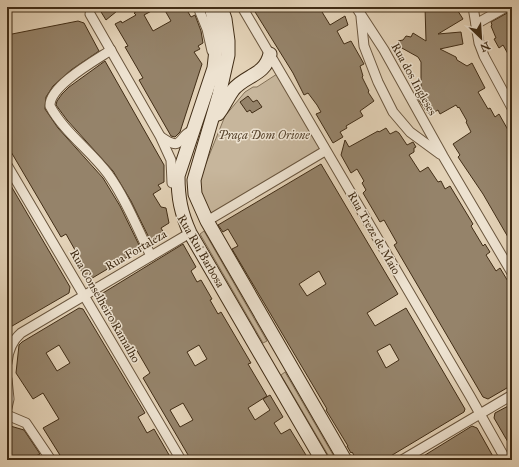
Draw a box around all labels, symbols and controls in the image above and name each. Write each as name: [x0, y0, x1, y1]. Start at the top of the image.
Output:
north arrow: [461, 18, 501, 58]
text: N: [477, 39, 492, 55]
street label: Rua dos Ingleses: [387, 40, 440, 118]
park label: Praça Dom Orione: [218, 128, 310, 142]
street label: Rua Treze de Maio: [345, 189, 403, 277]
street label: Rua Rui Barbosa: [174, 212, 228, 291]
street label: Rua Fortaleza: [103, 226, 170, 273]
street label: Rua Conselheiro Ramalho: [67, 247, 143, 365]

